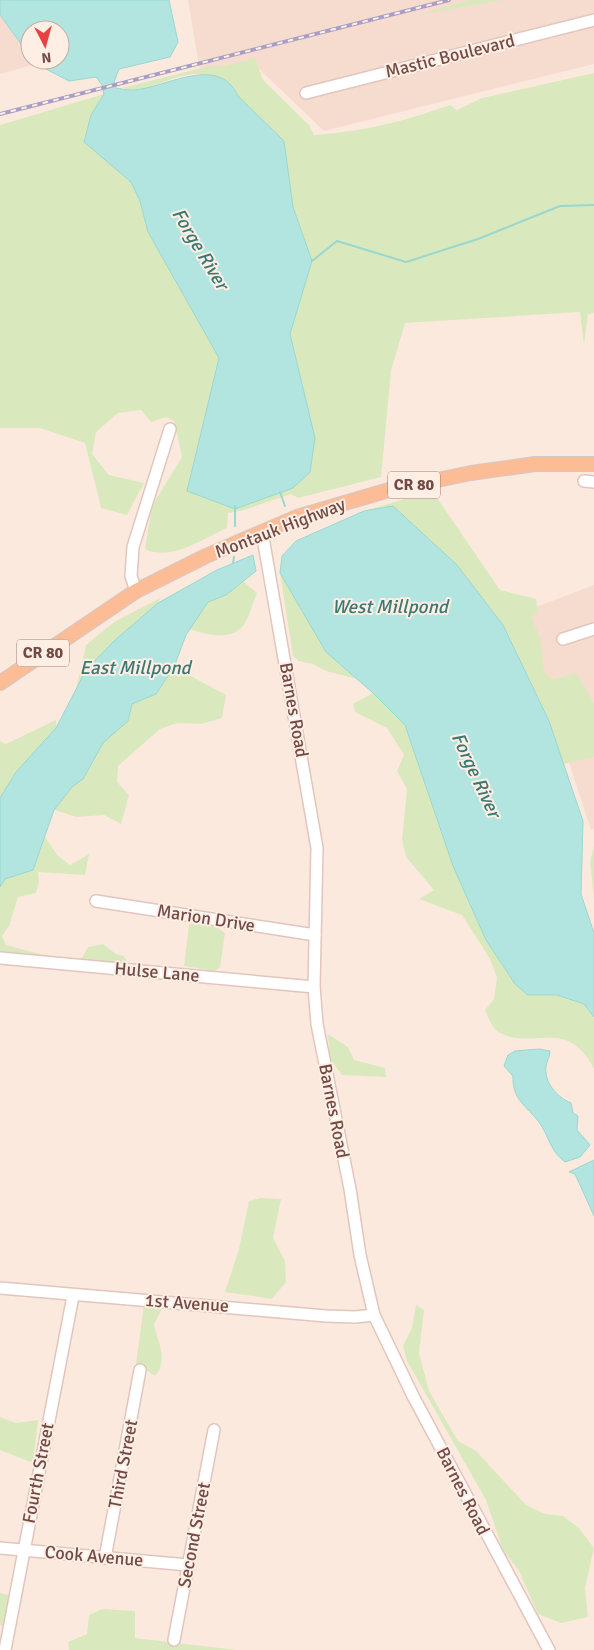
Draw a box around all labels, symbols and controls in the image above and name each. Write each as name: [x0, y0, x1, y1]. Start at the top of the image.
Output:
north arrow: [20, 20, 70, 70]
street label: Mastic Boulevard: [383, 29, 517, 83]
text: N: [41, 48, 52, 66]
water label: Forge River: [166, 204, 235, 297]
road number: CR 80: [388, 472, 440, 498]
street label: Montauk Highway: [212, 493, 349, 563]
water label: West Millpond: [332, 595, 450, 619]
road number: CR 80: [17, 640, 69, 666]
water label: East Millpond: [79, 656, 193, 680]
street label: Barnes Road: [275, 661, 313, 759]
water label: Forge River: [446, 729, 507, 824]
street label: Marion Drive: [155, 899, 257, 937]
street label: Hulse Lane: [114, 957, 200, 987]
street label: Barnes Road: [314, 1062, 354, 1160]
street label: 1st Avenue: [144, 1289, 230, 1317]
street label: Third Street: [104, 1418, 142, 1510]
street label: Fourth Street: [17, 1421, 59, 1525]
street label: Barnes Road: [431, 1443, 495, 1539]
street label: Second Street: [173, 1480, 215, 1590]
street label: Cook Avenue: [44, 1541, 144, 1571]

